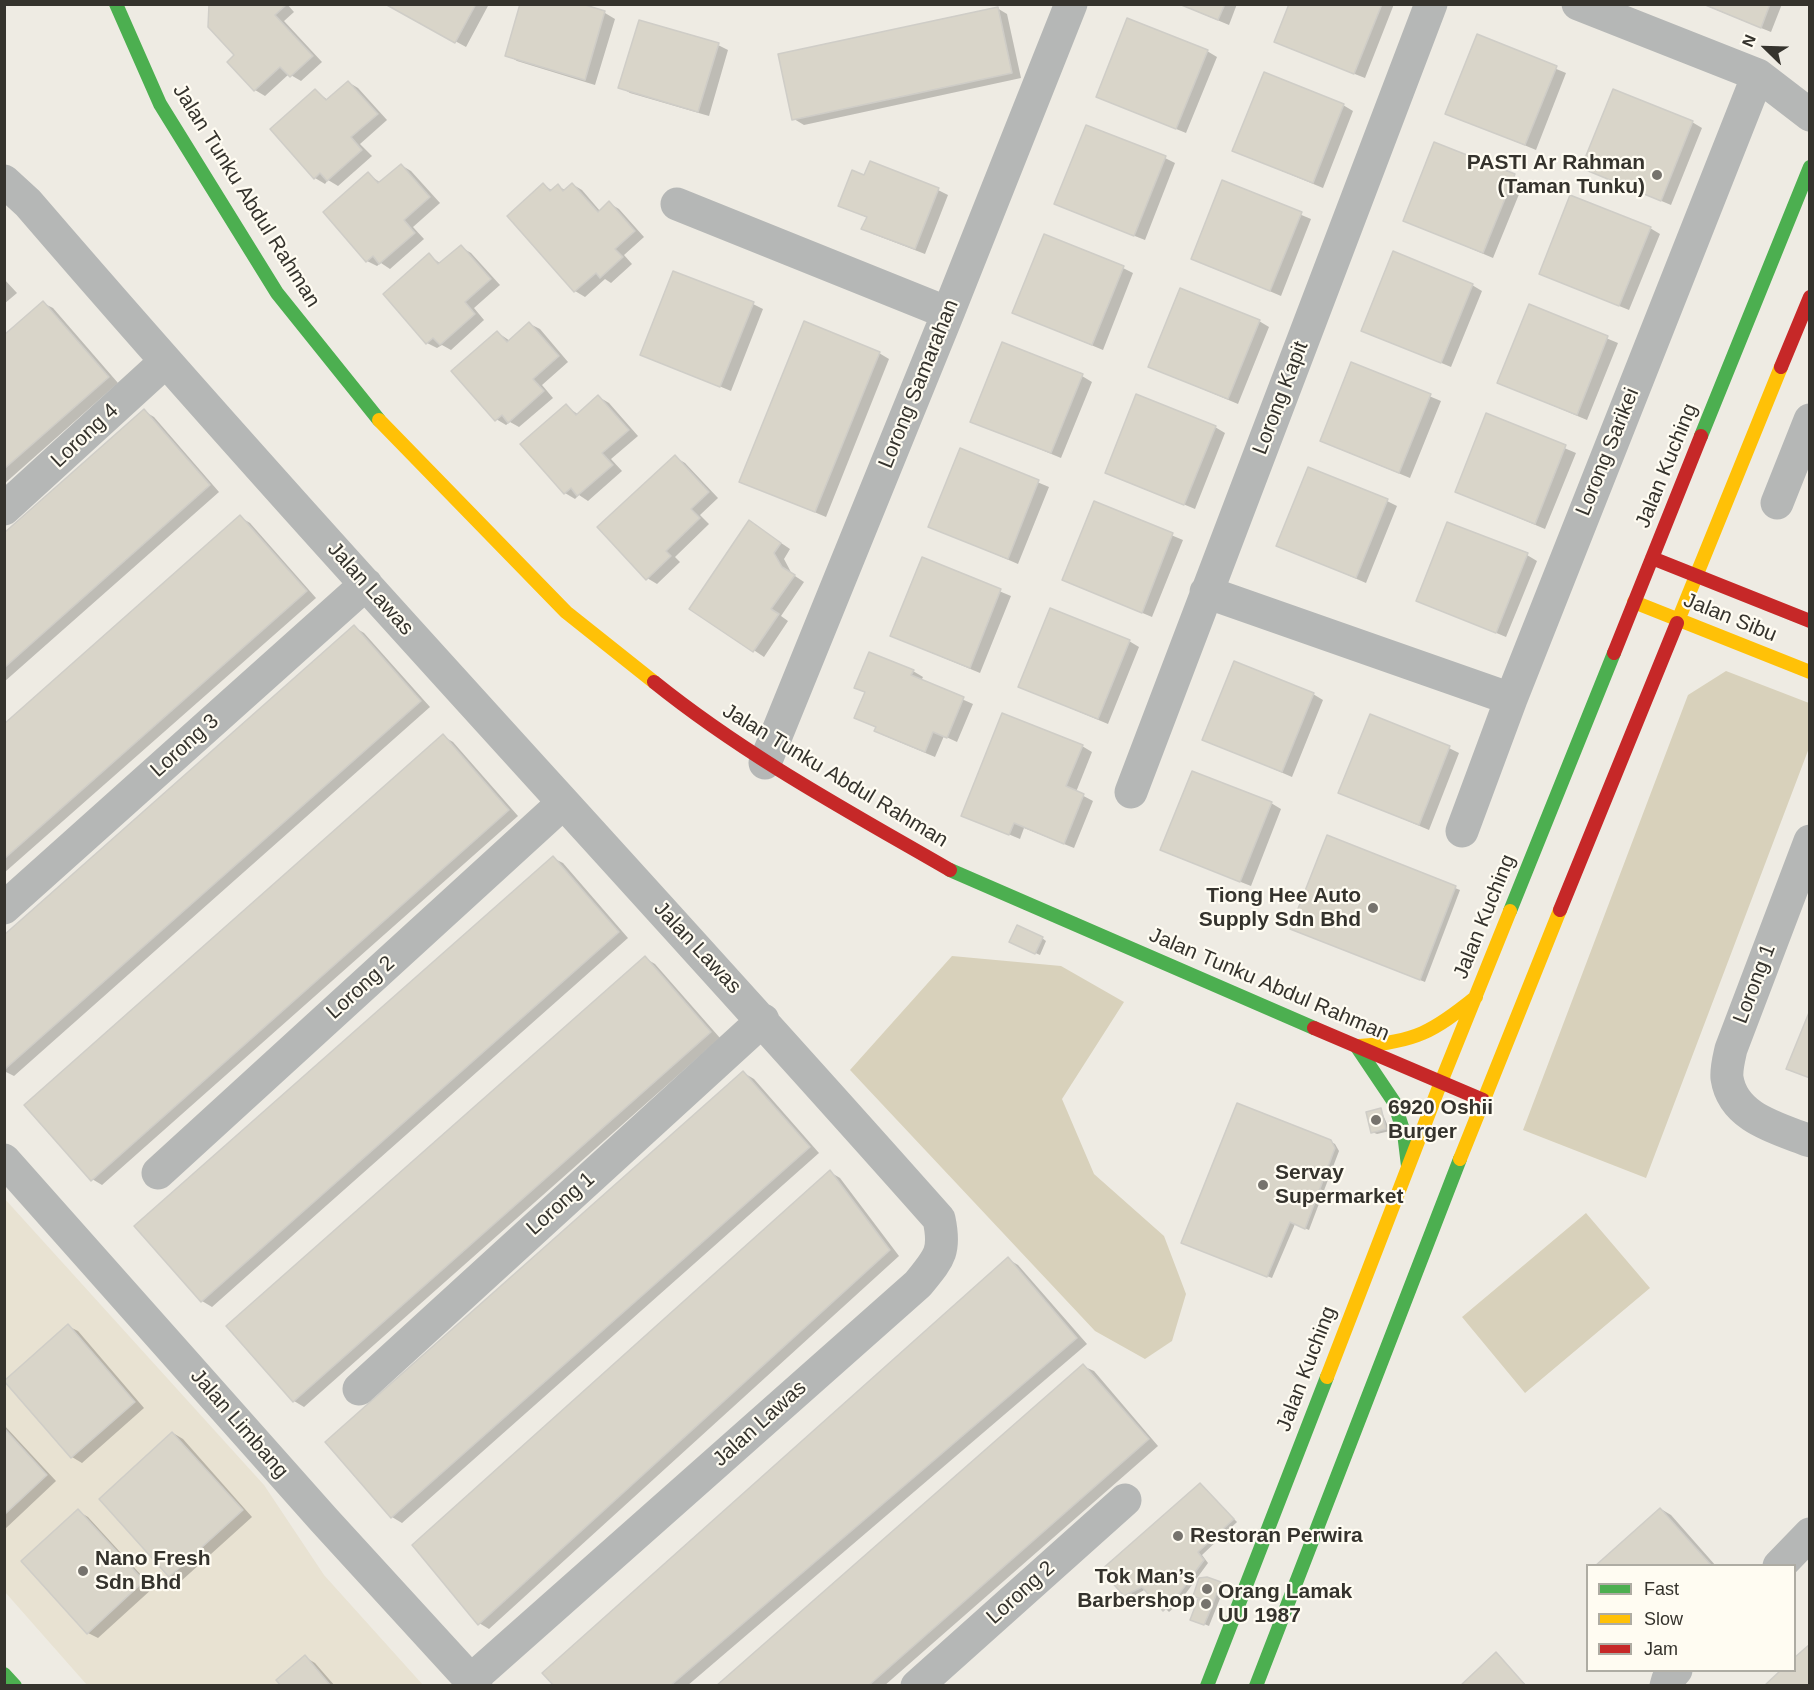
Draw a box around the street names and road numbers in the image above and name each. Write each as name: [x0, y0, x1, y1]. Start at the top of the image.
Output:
street label: Jalan Tunku Abdul Rahman: [167, 80, 325, 312]
street label: Lorong Samarahan: [874, 296, 964, 472]
street label: Lorong Kapit: [1248, 338, 1314, 458]
street label: Lorong Sarikei: [1571, 385, 1645, 519]
street label: Lorong 4: [46, 399, 124, 473]
street label: Jalan Kuching: [1631, 400, 1703, 532]
street label: Jalan Lawas: [322, 537, 418, 641]
street label: Jalan Sibu: [1680, 588, 1780, 648]
street label: Jalan Tunku Abdul Rahman: [718, 699, 952, 853]
street label: Lorong 3: [146, 709, 224, 783]
street label: Jalan Kuching: [1449, 851, 1521, 983]
street label: Jalan Lawas: [648, 897, 746, 999]
street label: Jalan Tunku Abdul Rahman: [1145, 923, 1393, 1047]
street label: Lorong 1: [1728, 941, 1782, 1027]
street label: Lorong 2: [322, 951, 400, 1025]
street label: Lorong 1: [522, 1167, 600, 1241]
street label: Jalan Kuching: [1272, 1303, 1342, 1435]
street label: Jalan Limbang: [185, 1364, 293, 1484]
street label: Jalan Lawas: [708, 1376, 812, 1472]
street label: Lorong 2: [982, 1556, 1060, 1630]

